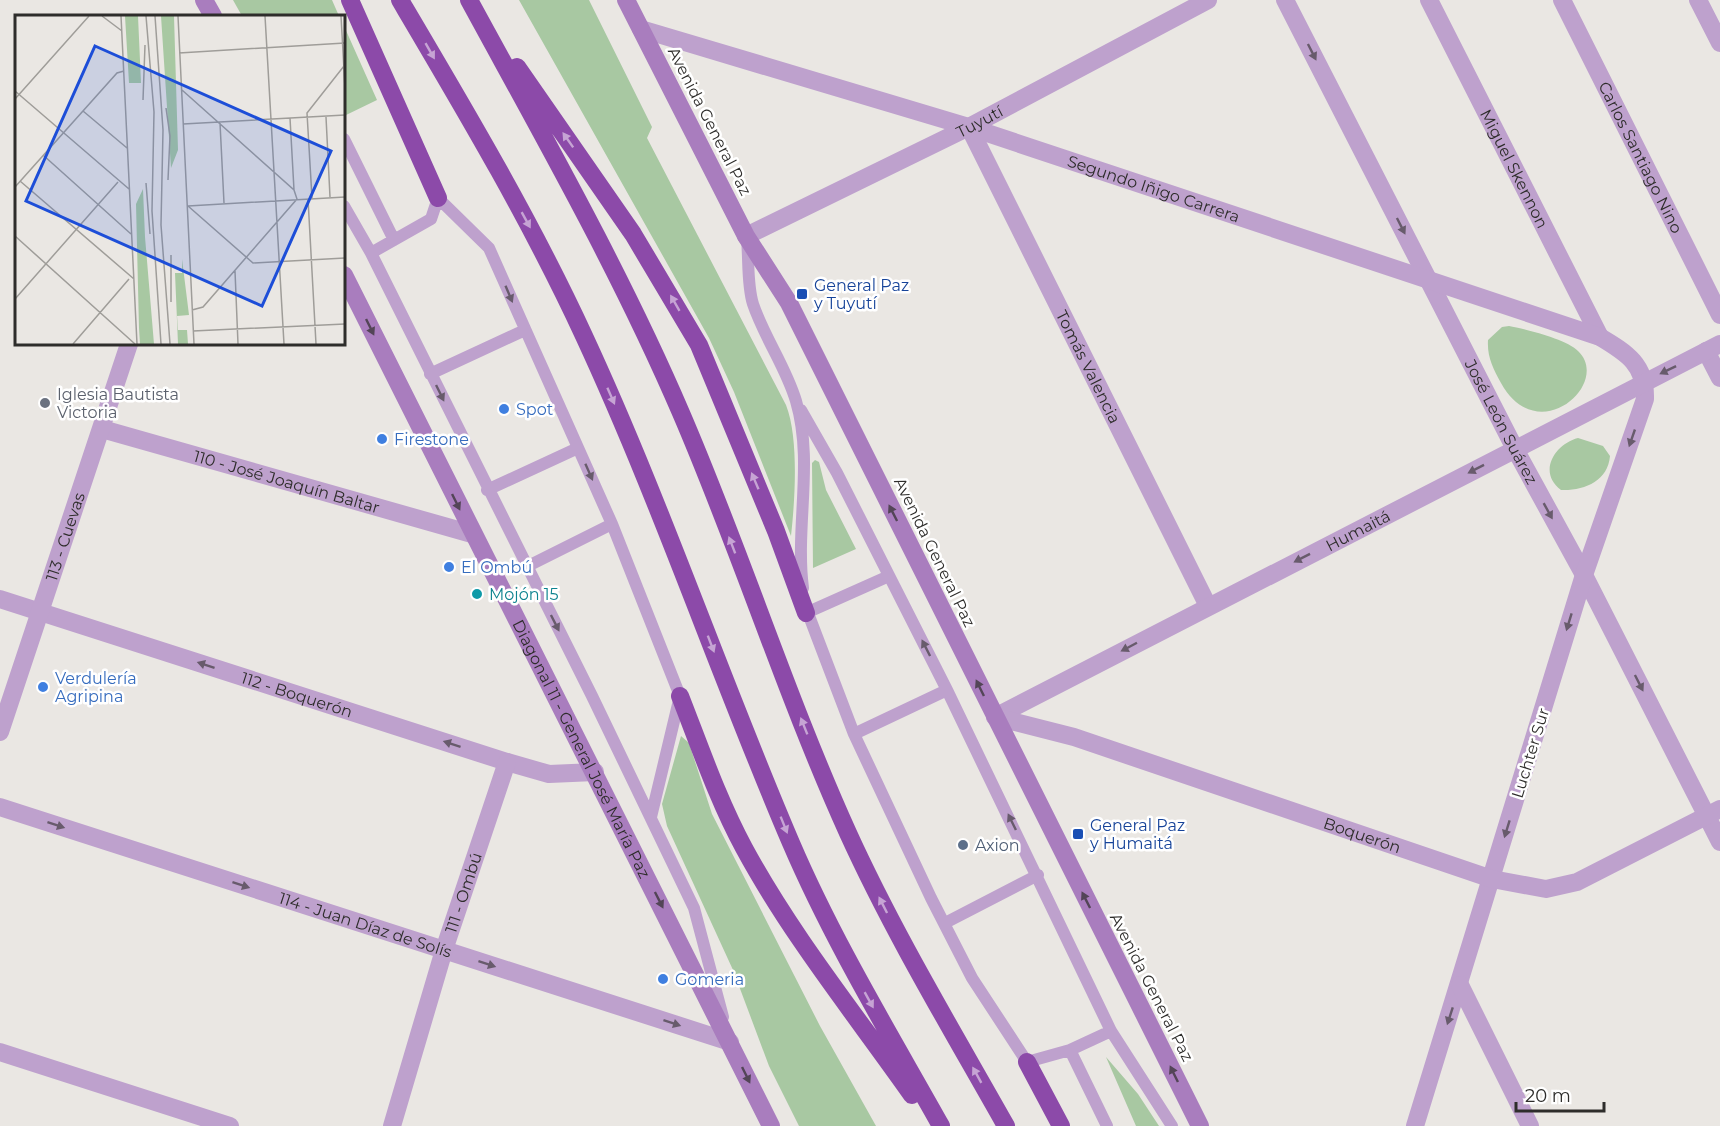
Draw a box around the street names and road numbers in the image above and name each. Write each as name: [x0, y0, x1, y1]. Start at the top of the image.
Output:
street label: Avenida General Paz: [664, 44, 755, 199]
street label: Carlos Santiago Nino: [1594, 79, 1686, 237]
street label: Tuyutí: [953, 101, 1007, 142]
street label: Miguel Skennon: [1476, 106, 1552, 231]
street label: Segundo Iñigo Carrera: [1065, 151, 1242, 226]
street label: Tomás Valencia: [1052, 307, 1124, 427]
street label: José León Suárez: [1460, 356, 1541, 488]
street label: 110 - José Joaquín Baltar: [191, 446, 382, 517]
street label: Avenida General Paz: [890, 474, 979, 630]
street label: 113 - Cuevas: [42, 490, 89, 583]
street label: Humaitá: [1323, 506, 1394, 555]
street label: Diagonal 11 - General José María Paz: [508, 616, 654, 881]
street label: 112 - Boquerón: [239, 668, 355, 722]
street label: Luchter Sur: [1508, 706, 1553, 801]
street label: Boquerón: [1321, 813, 1403, 857]
street label: 111 - Ombú: [441, 850, 486, 936]
street label: 114 - Juan Díaz de Solís: [277, 888, 454, 962]
street label: Avenida General Paz: [1106, 910, 1197, 1065]

